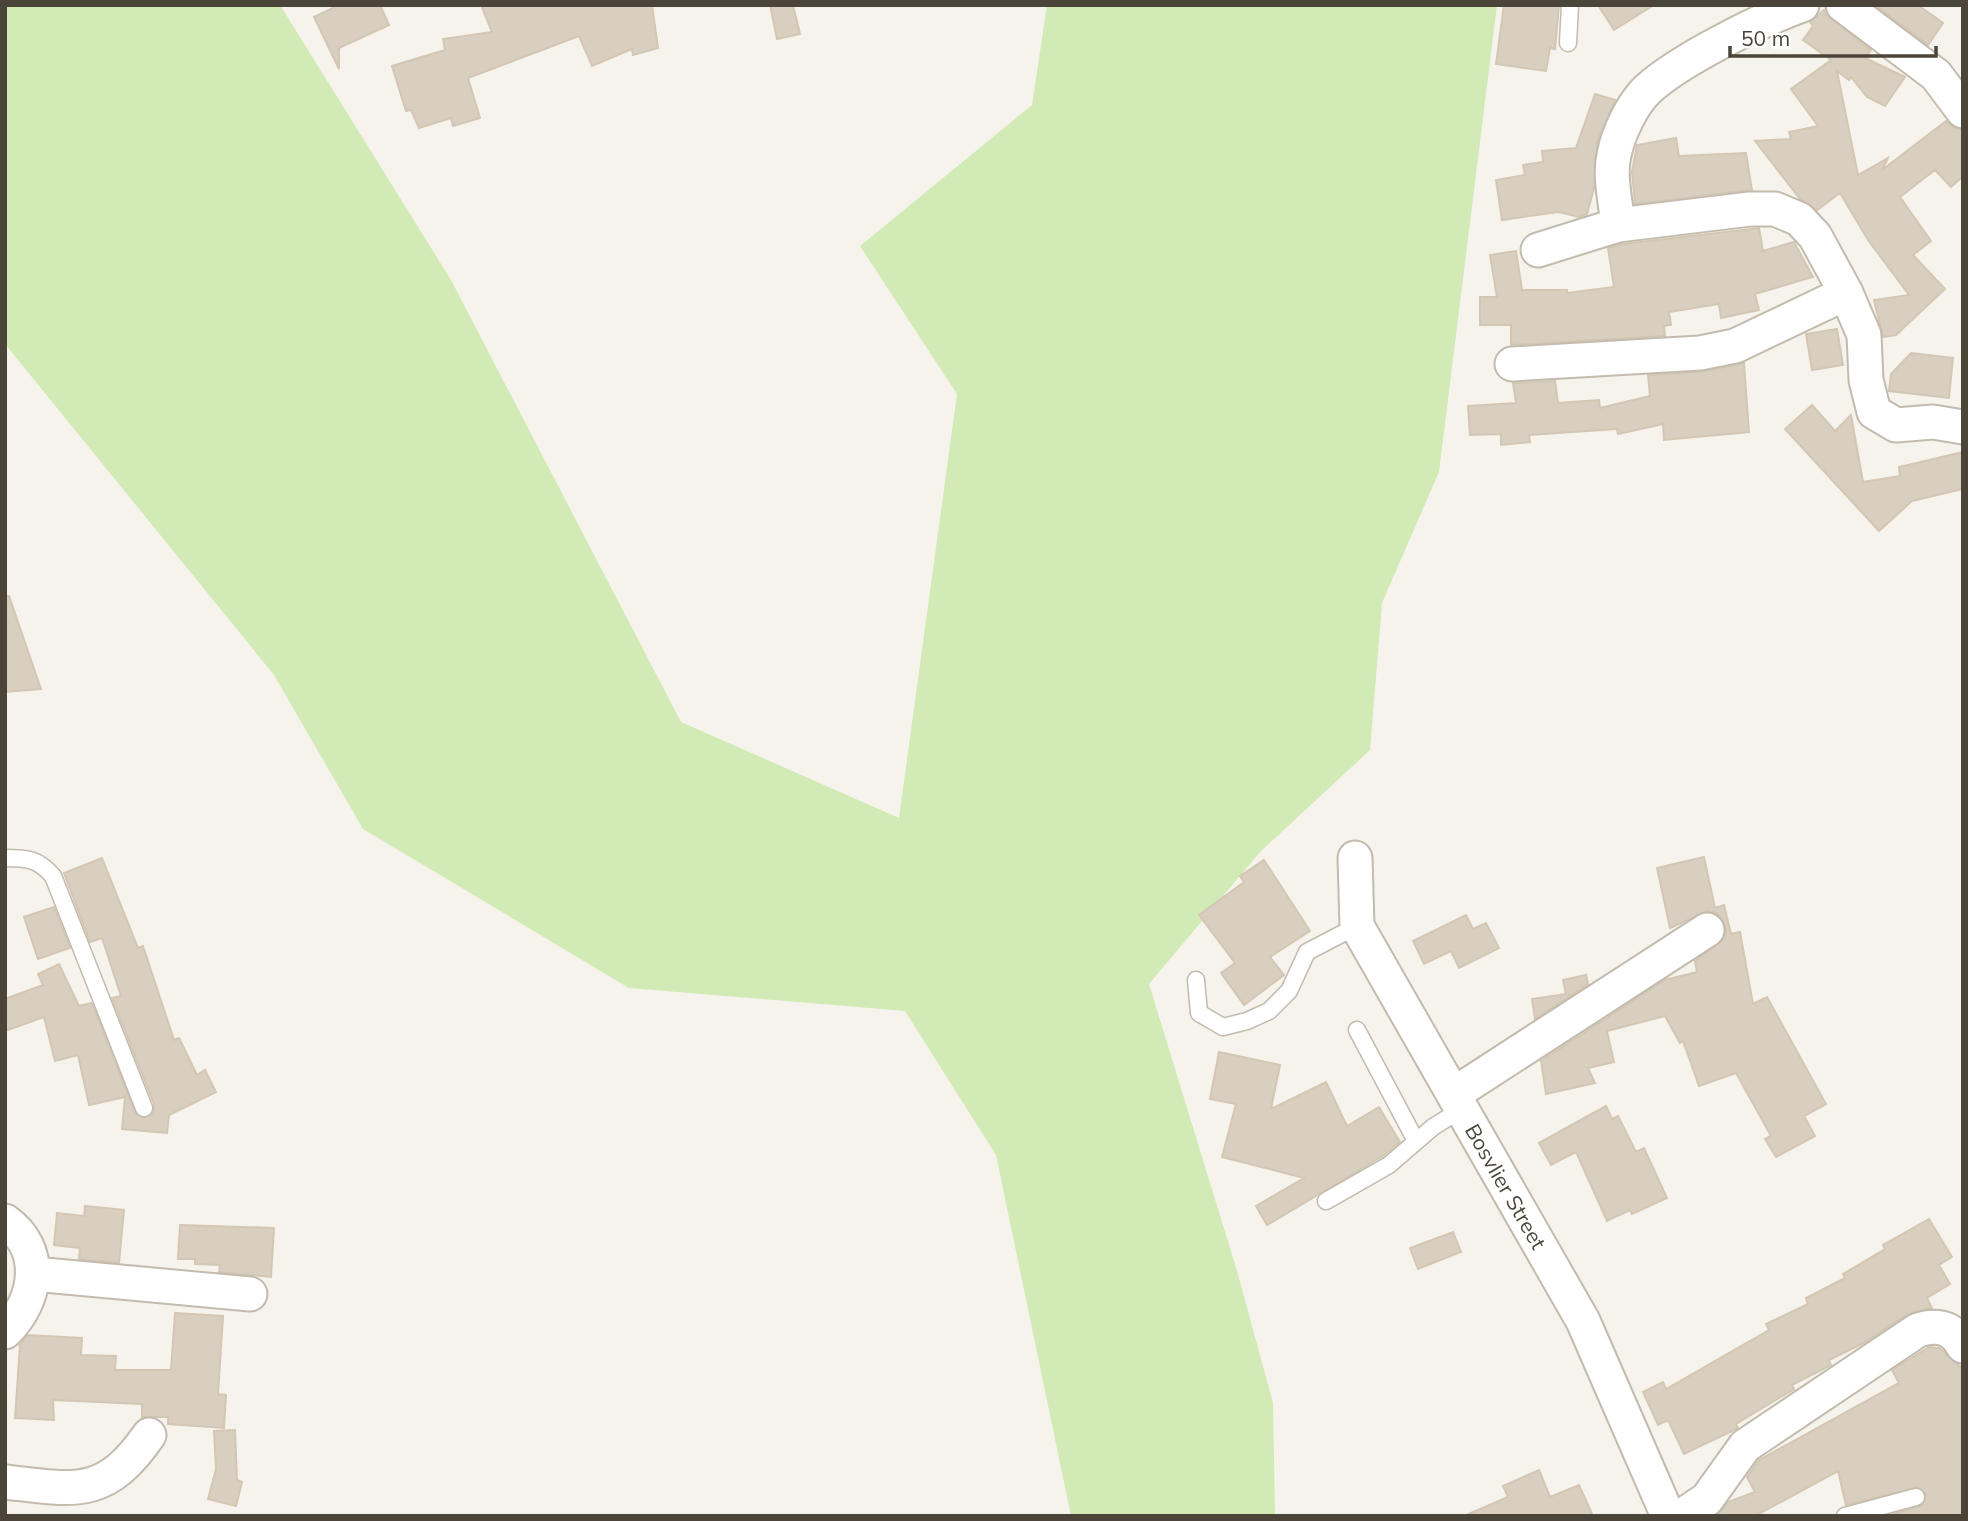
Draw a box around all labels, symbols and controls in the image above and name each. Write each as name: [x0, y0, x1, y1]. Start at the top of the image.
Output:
scale bar: [1730, 14, 1937, 58]
text: 50 m: [1741, 25, 1790, 51]
street label: Bosvlier Street: [1460, 1119, 1552, 1254]

